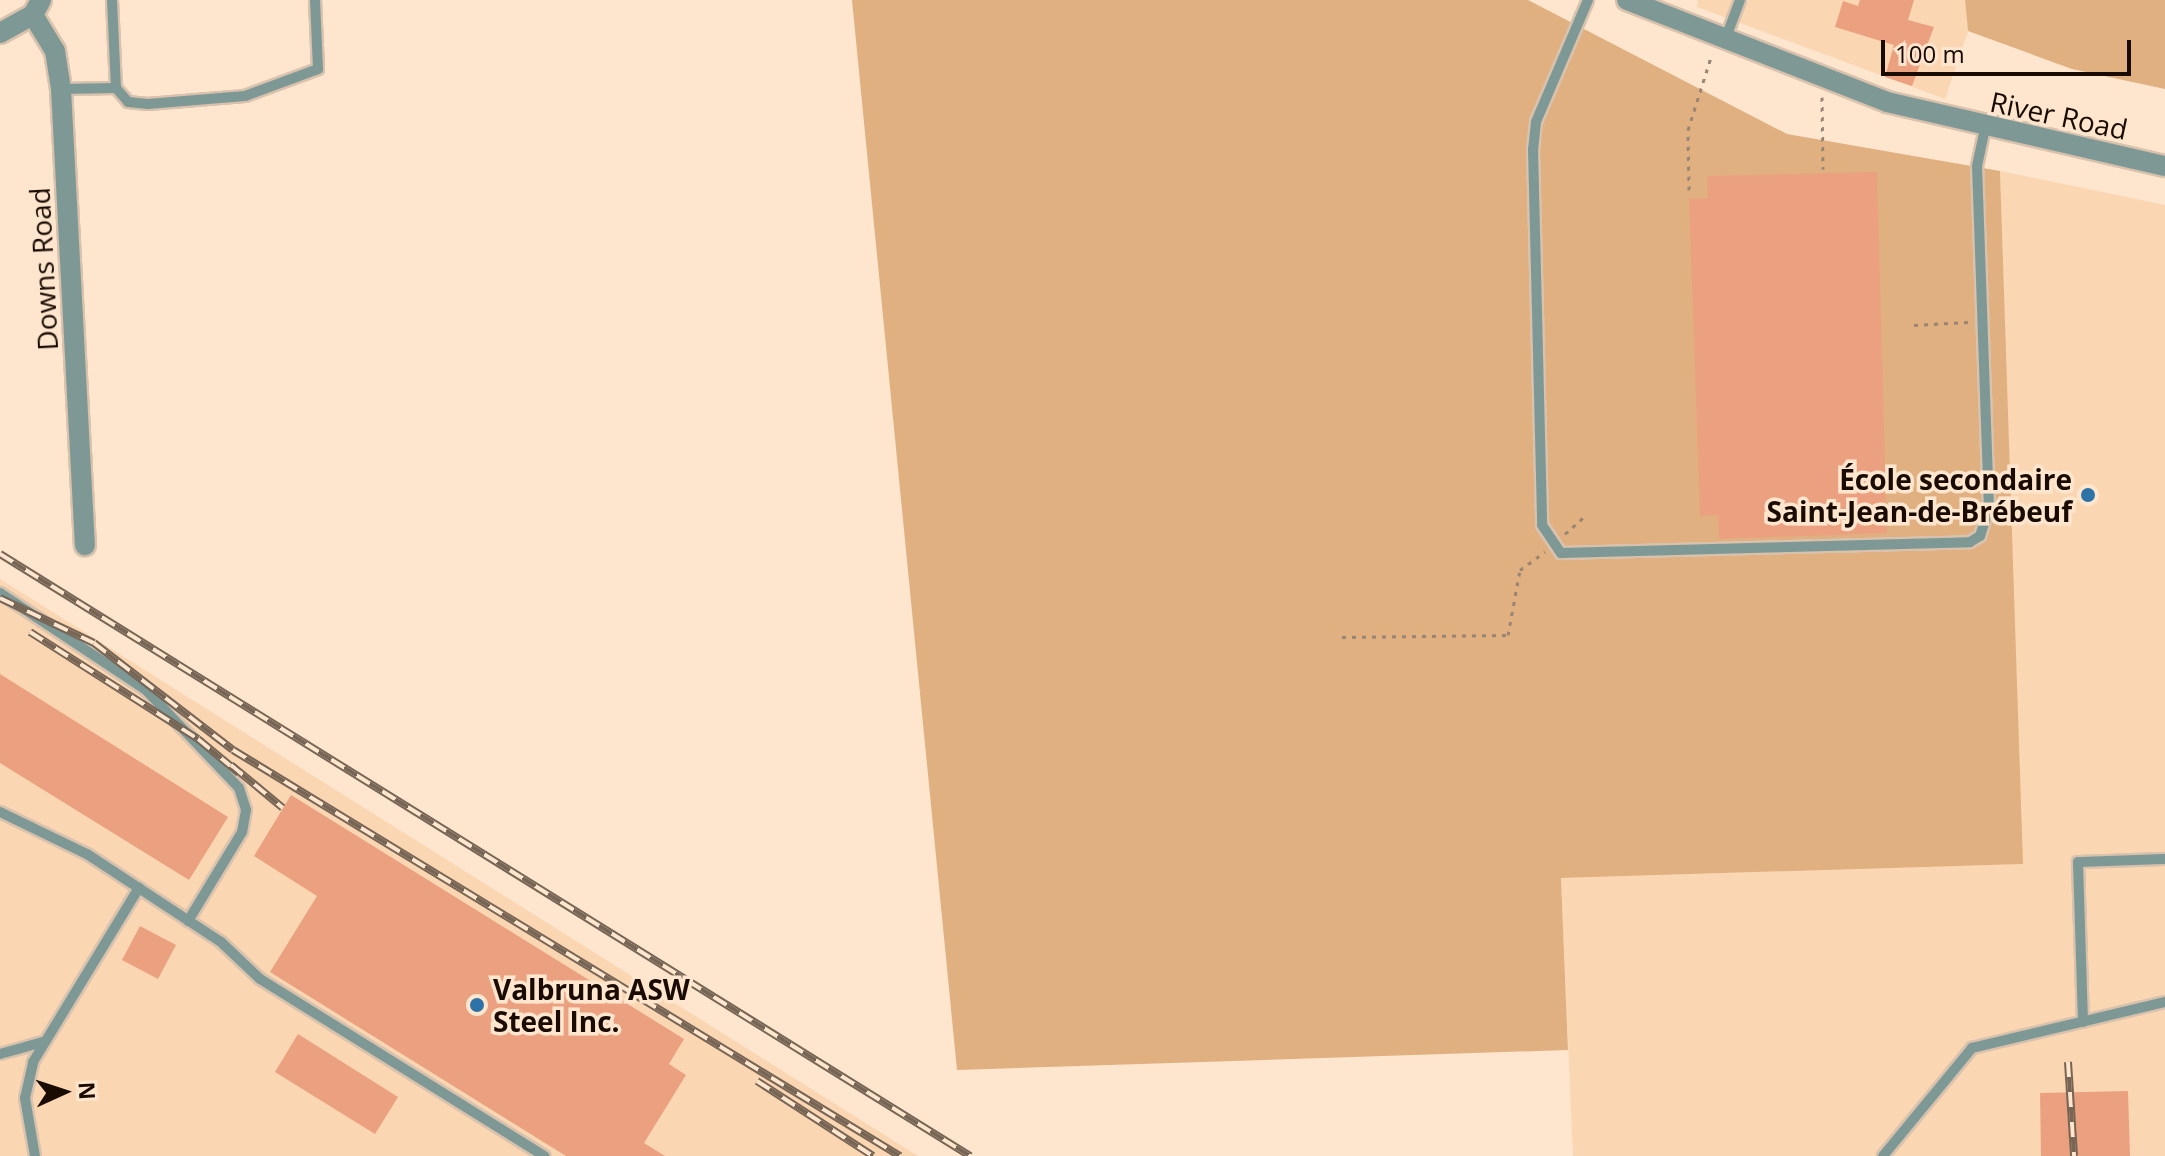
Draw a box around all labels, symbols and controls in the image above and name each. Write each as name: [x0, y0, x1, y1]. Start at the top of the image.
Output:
scale bar: [1885, 24, 2135, 74]
text: 100 m: [1895, 37, 1965, 70]
street label: River Road: [1987, 84, 2131, 146]
street label: Downs Road: [22, 187, 64, 351]
place label: École secondaire Saint-Jean-de-Brébeuf: [1767, 462, 2072, 528]
marker: École secondaire Saint-Jean-de-Brébeuf: [2079, 486, 2097, 504]
place label: Valbruna ASW Steel Inc.: [493, 972, 690, 1038]
marker: Valbruna ASW Steel Inc.: [468, 996, 486, 1014]
north arrow: [24, 1052, 104, 1132]
text: N: [73, 1081, 103, 1100]

